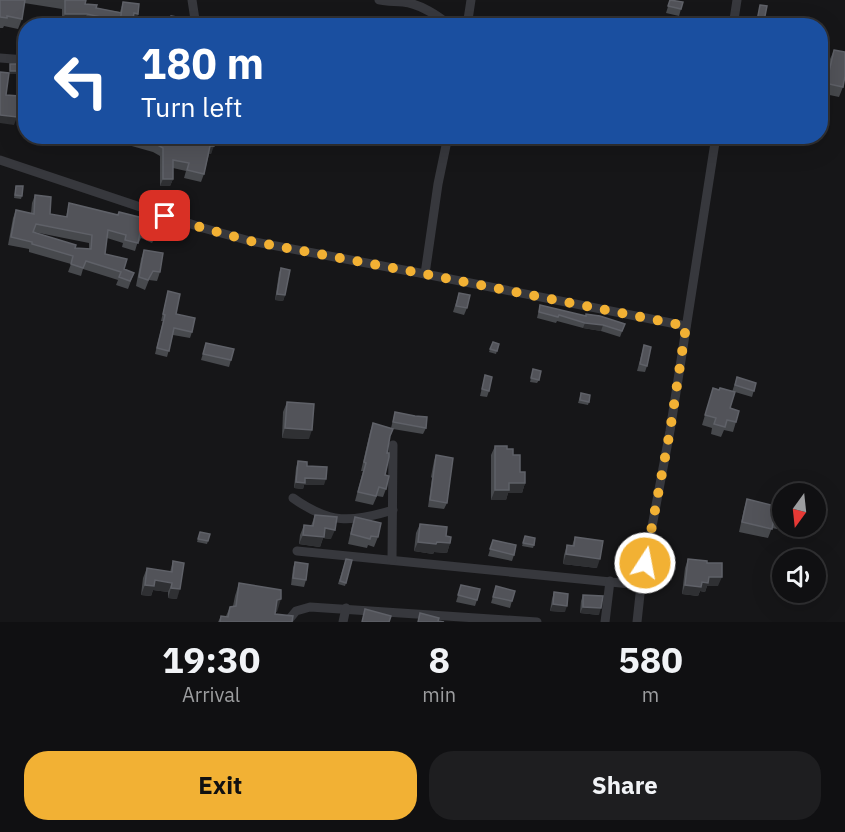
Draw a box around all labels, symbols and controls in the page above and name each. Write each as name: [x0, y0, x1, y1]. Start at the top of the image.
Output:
text: 180 m: [141, 36, 264, 91]
icon: left: [42, 42, 120, 120]
text: Turn left: [141, 89, 242, 124]
pin: [139, 190, 190, 241]
icon: arrive: [148, 199, 181, 232]
north arrow: [772, 483, 826, 537]
map controls: [772, 483, 826, 603]
position arrow: [613, 531, 677, 595]
button: sound: [772, 549, 826, 603]
text: 19:30: [162, 636, 260, 683]
text: 8: [428, 636, 450, 683]
text: 580: [618, 636, 683, 683]
text: Arrival: [182, 681, 240, 708]
text: min: [422, 681, 456, 708]
text: m: [642, 681, 659, 708]
button: Exit: [24, 751, 417, 820]
button: Share: [429, 751, 821, 820]

